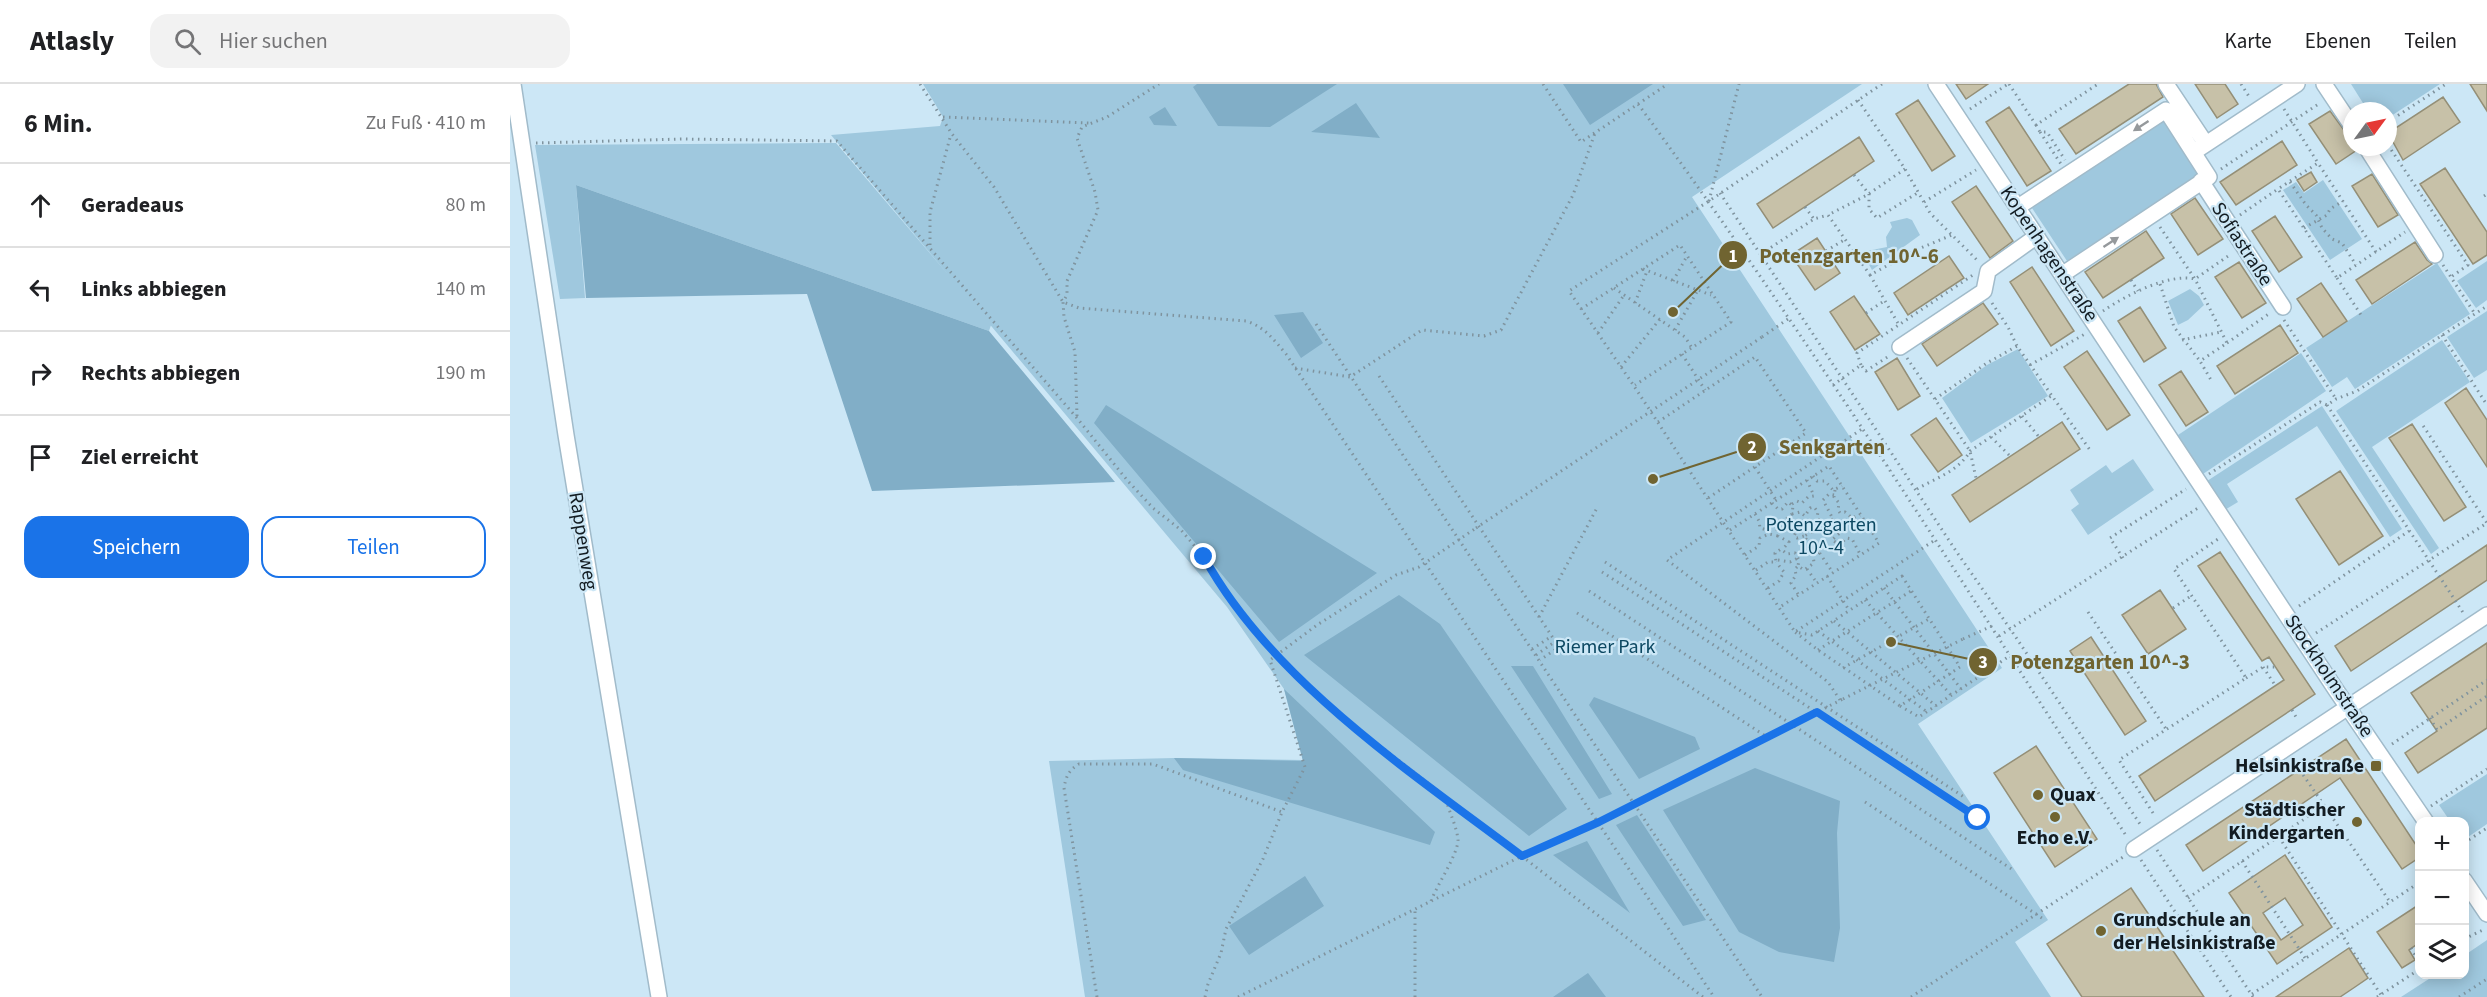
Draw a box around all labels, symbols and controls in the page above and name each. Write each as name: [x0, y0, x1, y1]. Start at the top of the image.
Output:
search box: [150, 14, 570, 68]
text: Atlasly: [30, 21, 114, 61]
icon: search: [171, 25, 204, 58]
text: Hier suchen: [219, 25, 328, 57]
text: Karte: [2225, 26, 2272, 56]
text: Ebenen: [2305, 26, 2371, 56]
text: Teilen: [2404, 26, 2457, 56]
north arrow: [2343, 102, 2397, 156]
text: 6 Min.: [24, 105, 93, 142]
text: Zu Fuß · 410 m: [365, 109, 486, 137]
one-way arrow: [2134, 120, 2150, 132]
street label: Kopenhagenstraße: [1993, 180, 2105, 328]
icon: ahead: [24, 189, 57, 222]
text: Geradeaus: [81, 189, 184, 221]
text: 80 m: [446, 191, 486, 219]
street label: Sofiastraße: [2204, 197, 2280, 292]
callout: Potenzgarten 10^-6: [1718, 236, 1951, 275]
one-way arrow: [2103, 237, 2120, 248]
text: Potenzgarten 10^-6: [1759, 241, 1939, 271]
text: 1: [1728, 244, 1738, 269]
icon: left: [24, 273, 57, 306]
text: Links abbiegen: [81, 273, 227, 305]
text: 140 m: [436, 275, 486, 303]
icon: right: [24, 357, 57, 390]
text: Rechts abbiegen: [81, 357, 240, 389]
text: 190 m: [436, 359, 486, 387]
callout: Senkgarten: [1737, 428, 1897, 467]
text: Senkgarten: [1779, 432, 1885, 462]
text: 2: [1747, 435, 1757, 460]
icon: arrive: [24, 441, 57, 474]
text: Ziel erreicht: [81, 441, 199, 473]
street label: Rappenweg: [561, 490, 605, 592]
park label: Potenzgarten 10^-4: [1765, 511, 1877, 562]
button: Speichern: [24, 516, 249, 578]
button: Teilen: [261, 516, 486, 578]
route end: [1190, 543, 1216, 569]
street label: Stockholmstraße: [2277, 609, 2381, 743]
park label: Riemer Park: [1554, 633, 1656, 661]
callout: Potenzgarten 10^-3: [1968, 642, 2202, 681]
text: Potenzgarten 10^-3: [2010, 647, 2190, 677]
text: 3: [1978, 650, 1988, 675]
place label: Helsinkistraße: [2235, 752, 2364, 780]
marker: Helsinkistraße: [2369, 759, 2383, 773]
place label: Quax: [2050, 781, 2096, 809]
marker: Quax: [2031, 788, 2045, 802]
place label: Städtischer Kindergarten: [2228, 796, 2345, 847]
route start: [1964, 804, 1990, 830]
marker: Echo e.V.: [2048, 810, 2062, 824]
marker: Städtischer Kindergarten: [2350, 815, 2364, 829]
map controls: [2415, 817, 2469, 979]
button: +: [2415, 817, 2469, 871]
place label: Echo e.V.: [2016, 824, 2094, 852]
button: −: [2415, 871, 2469, 925]
place label: Grundschule an der Helsinkistraße: [2113, 906, 2276, 957]
marker: Grundschule an der Helsinkistraße: [2094, 924, 2108, 938]
button: layers: [2415, 925, 2469, 979]

